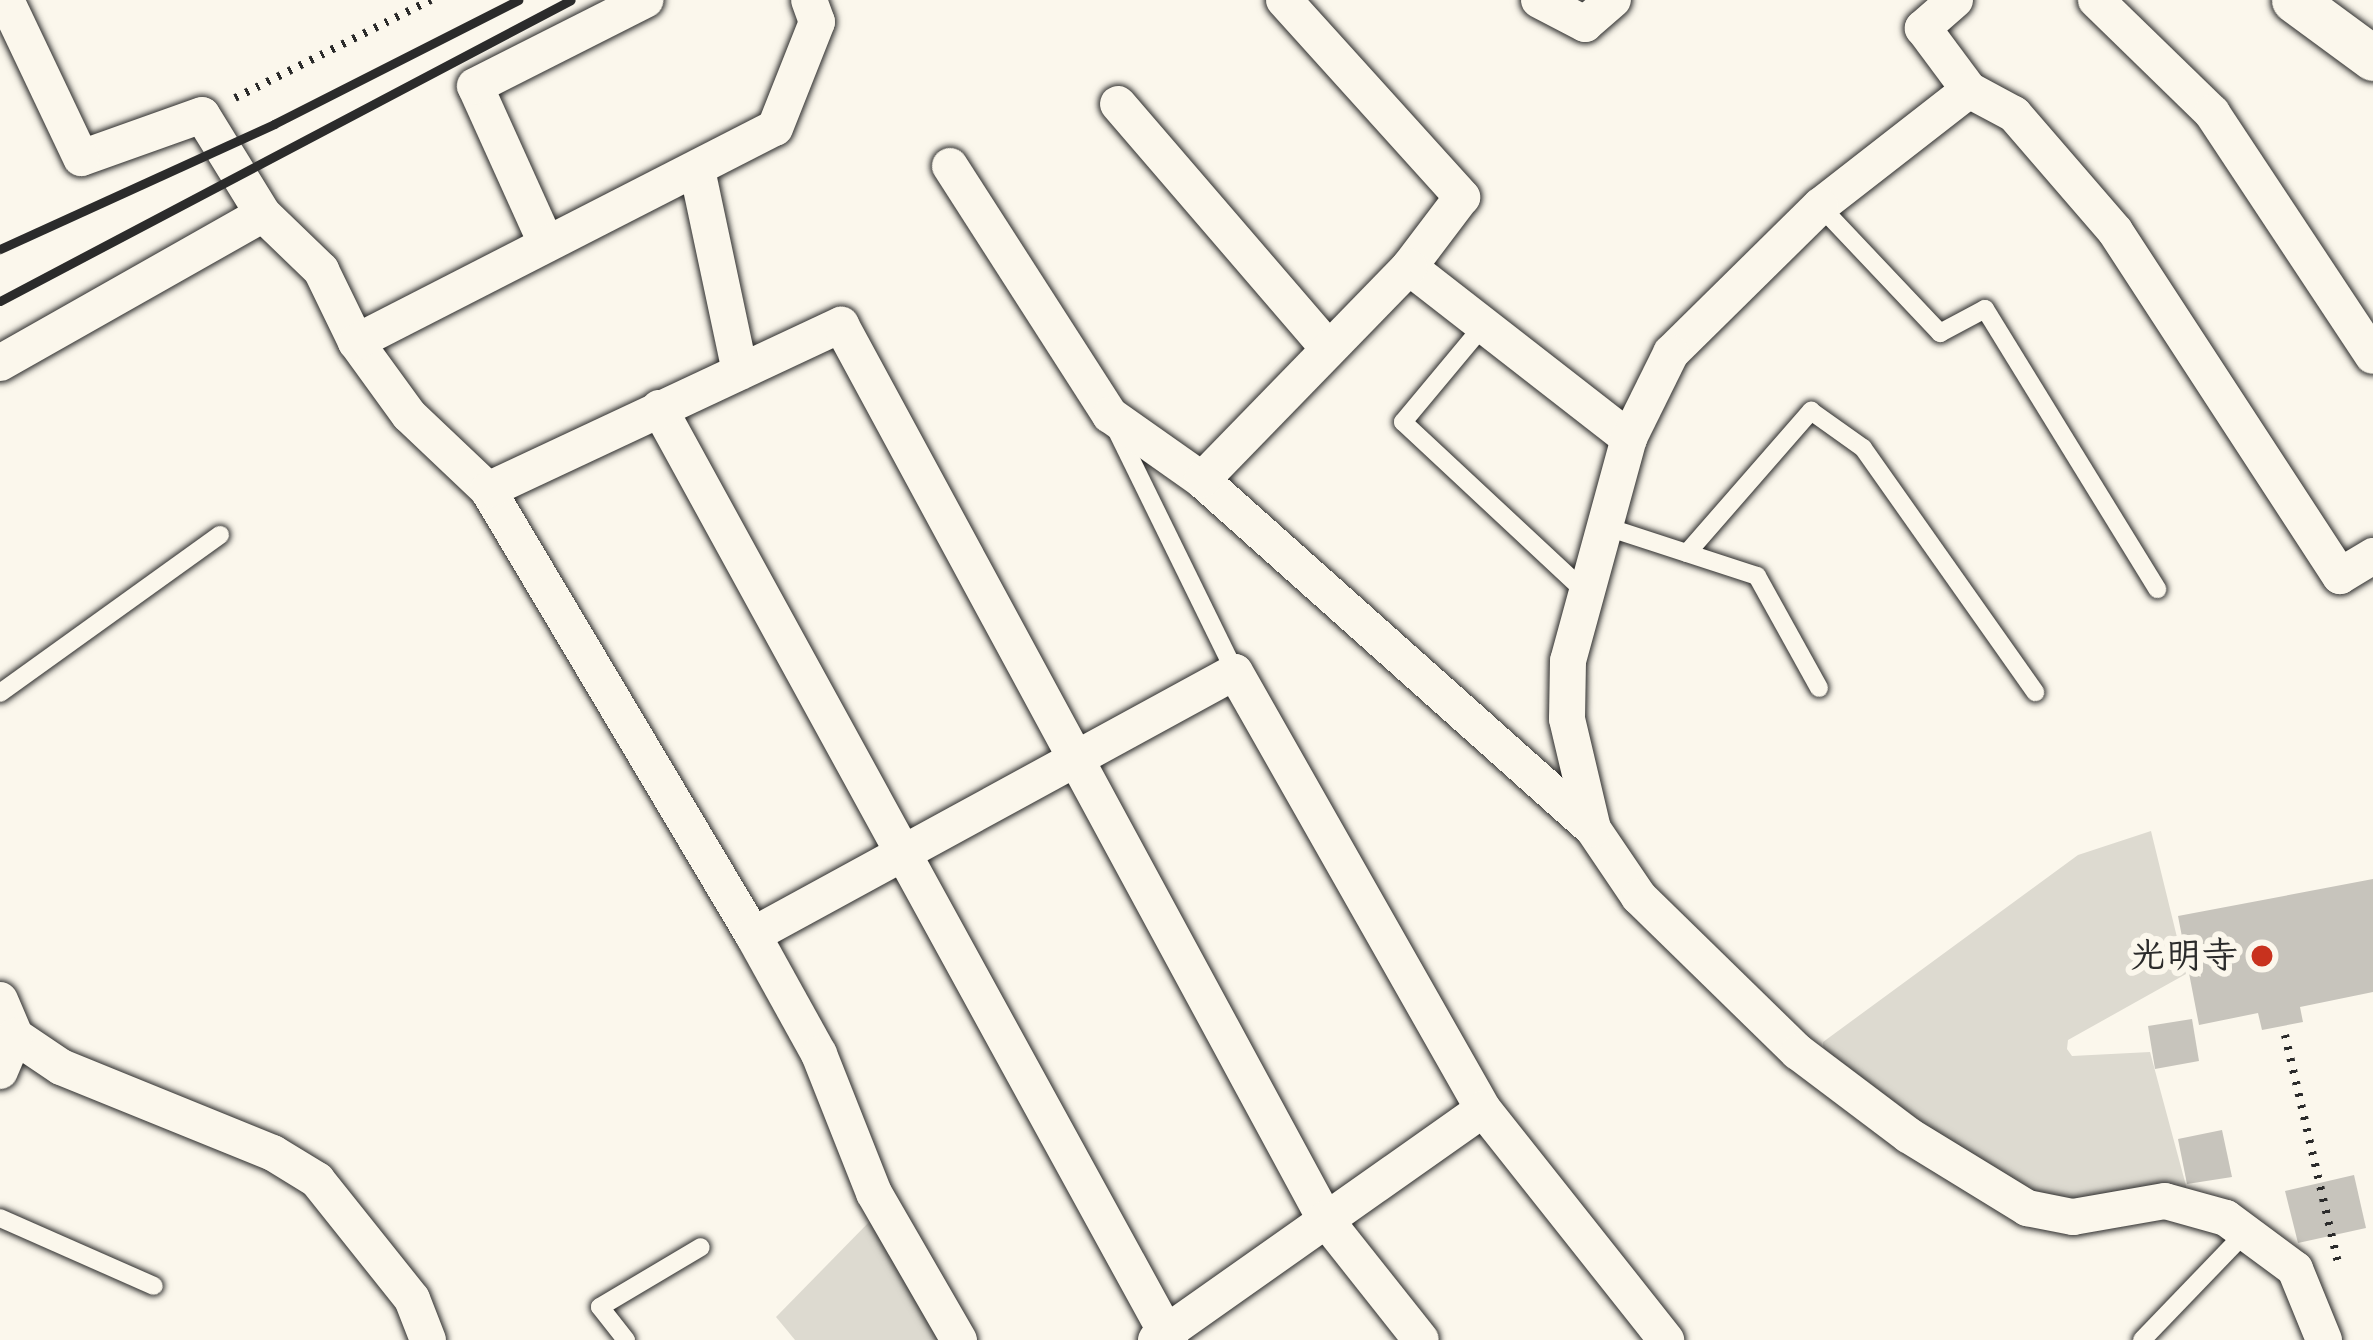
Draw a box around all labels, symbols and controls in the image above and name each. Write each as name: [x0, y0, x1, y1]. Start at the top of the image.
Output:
place label: 光明寺: [2130, 934, 2238, 978]
marker: 光明寺: [2249, 943, 2275, 969]

